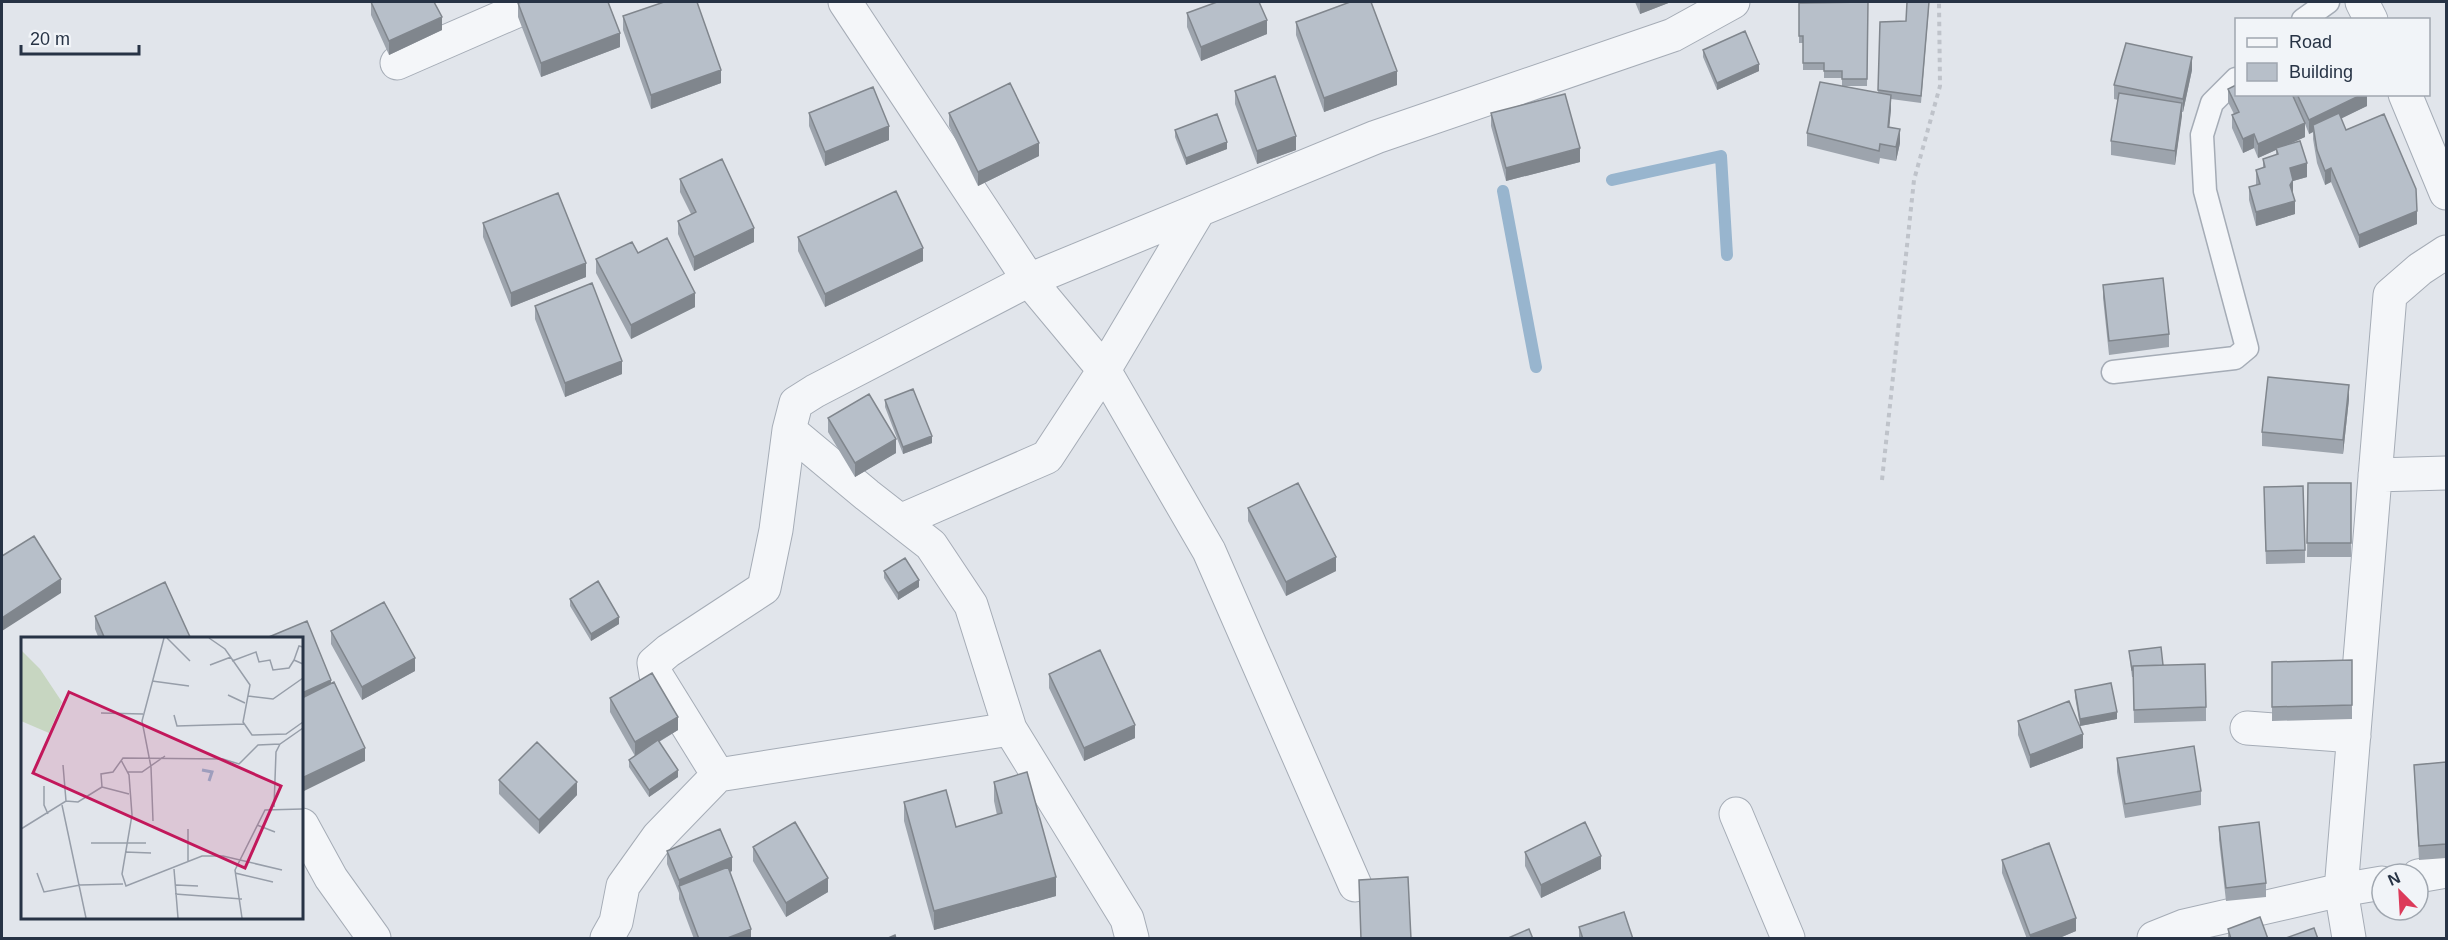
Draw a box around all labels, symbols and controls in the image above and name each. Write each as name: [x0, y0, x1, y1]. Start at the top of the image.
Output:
scale bar: [21, 18, 140, 56]
legend: [2235, 18, 2430, 96]
text: 20 m: [30, 29, 70, 49]
text: Road: [2289, 32, 2332, 52]
text: Building: [2289, 62, 2353, 82]
inset map: [21, 637, 303, 919]
north arrow: [2370, 862, 2430, 922]
text: N: [2385, 869, 2403, 889]

